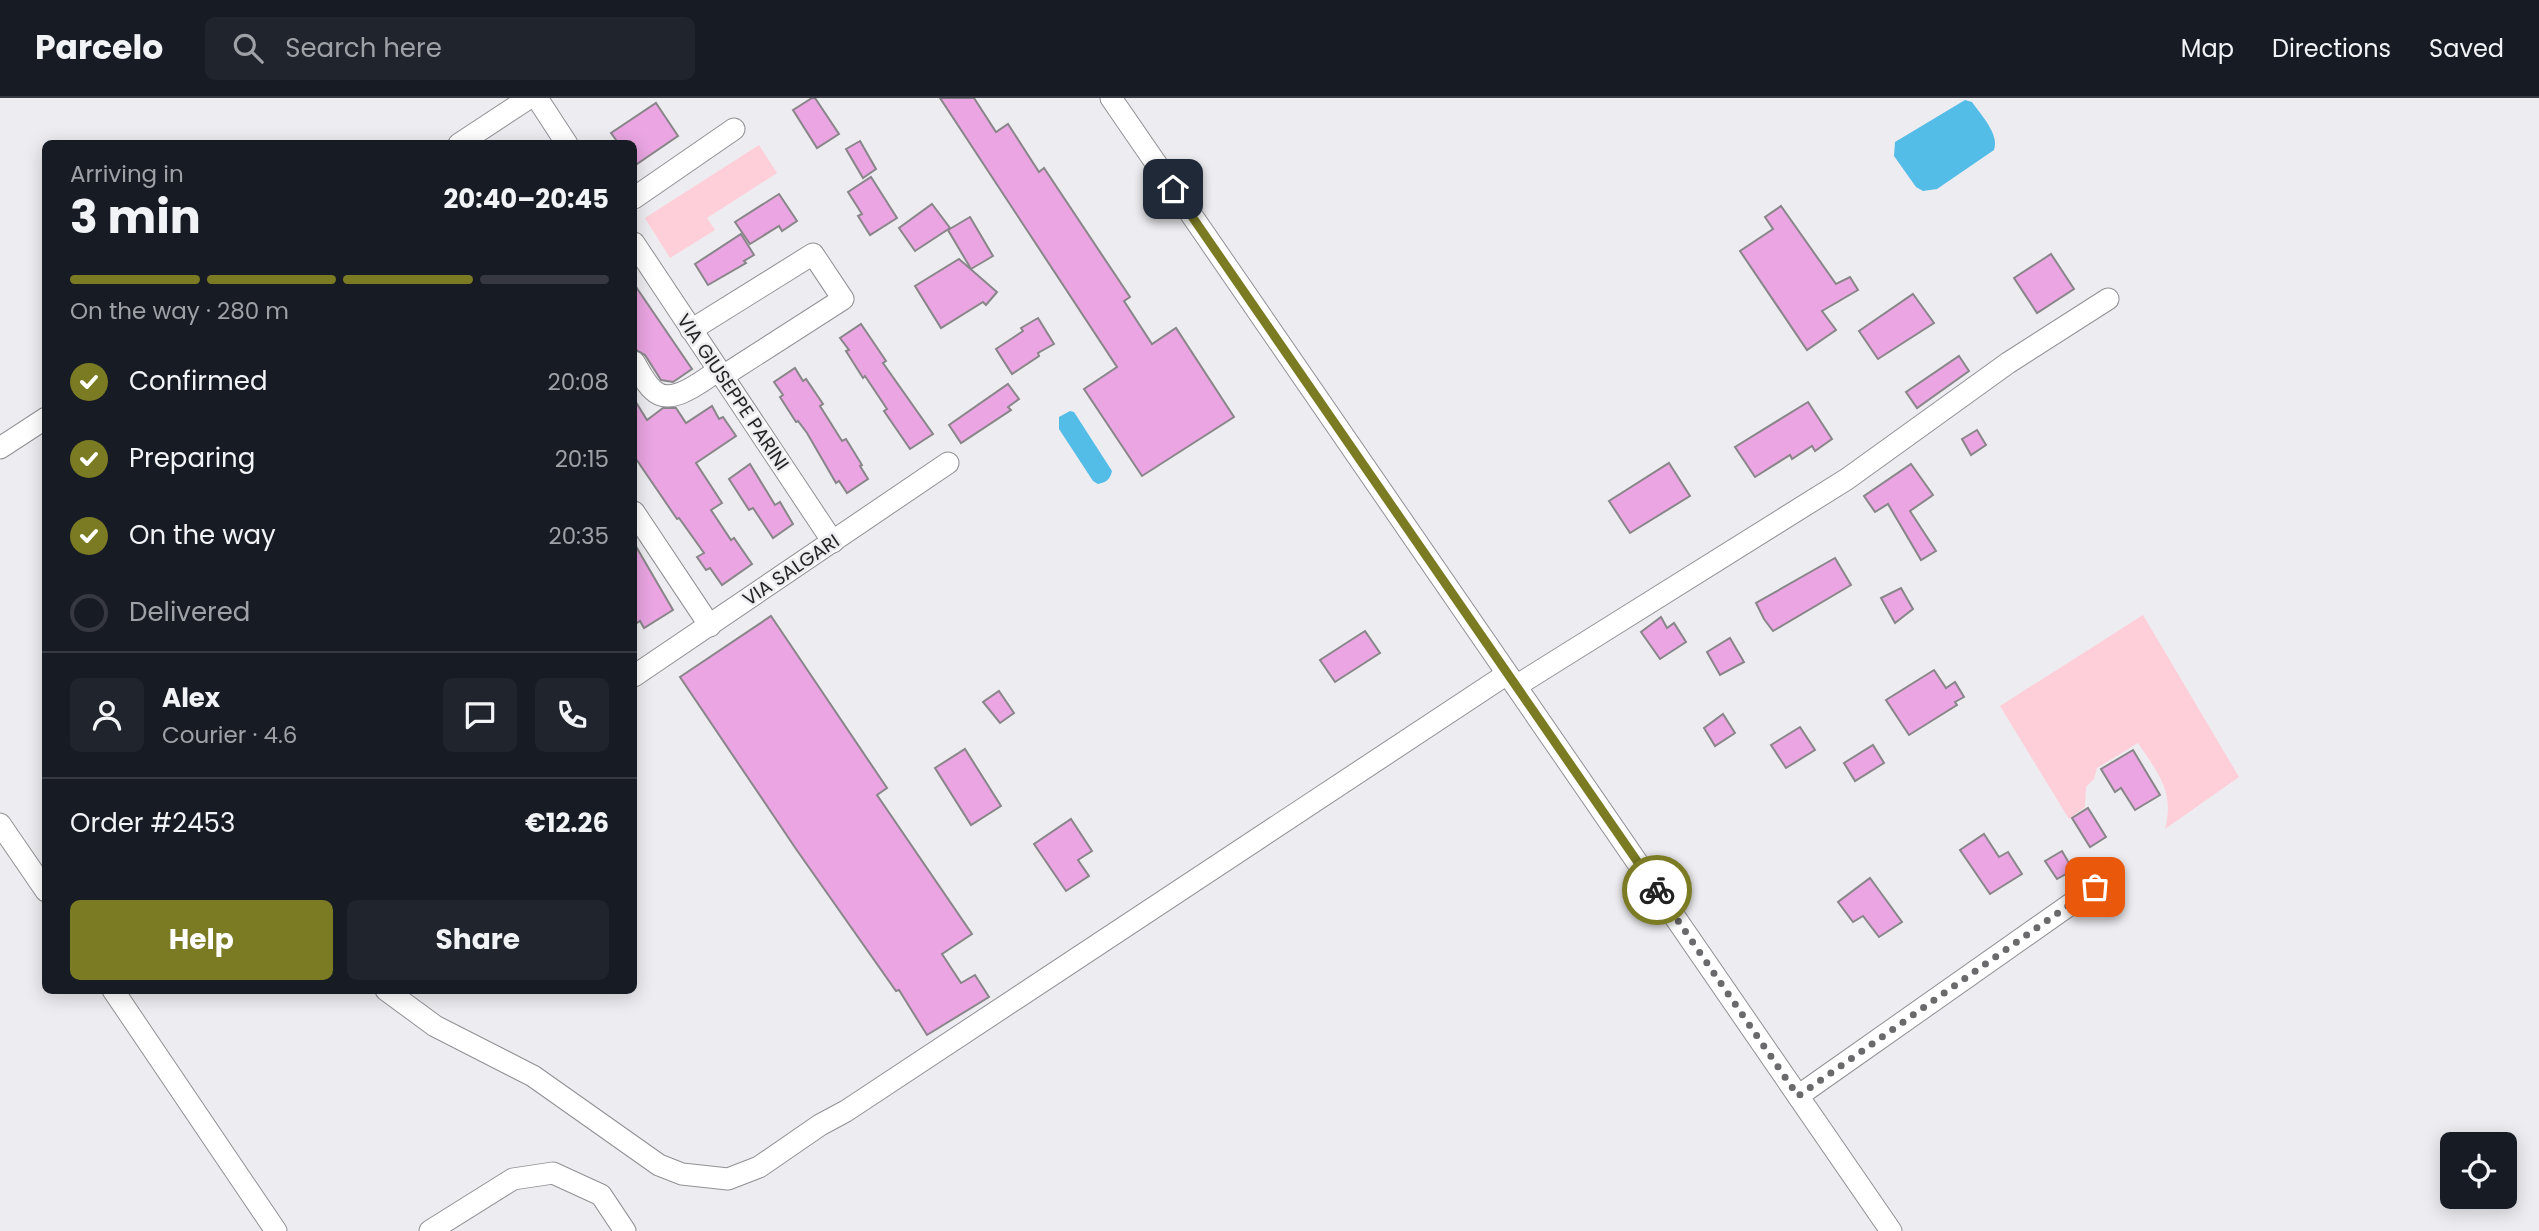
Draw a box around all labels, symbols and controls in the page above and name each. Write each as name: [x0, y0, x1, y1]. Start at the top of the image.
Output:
search box: [205, 17, 695, 80]
text: Parcelo: [35, 24, 163, 71]
icon: search: [229, 29, 267, 67]
text: Search here: [285, 30, 442, 66]
text: Map: [2181, 32, 2234, 65]
text: Directions: [2272, 32, 2391, 65]
text: Saved: [2429, 32, 2504, 65]
text: Arriving in: [70, 158, 184, 190]
pin: [1143, 159, 1203, 219]
icon: home: [1154, 170, 1192, 208]
text: 20:40–20:45: [444, 181, 609, 217]
text: 3 min: [70, 185, 201, 249]
text: On the way · 280 m: [70, 295, 289, 327]
street label: VIA GIUSEPPE PARINI: [671, 308, 795, 476]
icon: check: [70, 363, 108, 401]
text: Confirmed: [129, 363, 267, 399]
text: 20:08: [547, 366, 609, 398]
icon: check: [70, 440, 108, 478]
text: Preparing: [129, 440, 255, 476]
text: 20:15: [555, 443, 609, 475]
icon: check: [70, 517, 108, 555]
text: On the way: [129, 517, 276, 553]
text: 20:35: [548, 520, 609, 552]
street label: VIA SALGARI: [737, 528, 845, 612]
text: Delivered: [129, 594, 250, 630]
button: person: [70, 678, 144, 752]
button: chat: [443, 678, 517, 752]
button: phone: [535, 678, 609, 752]
text: Alex: [162, 680, 220, 716]
text: Courier · 4.6: [162, 719, 297, 751]
text: Order #2453: [70, 805, 235, 841]
text: €12.26: [525, 805, 609, 841]
courier: [1622, 855, 1692, 925]
pin: [2065, 857, 2125, 917]
icon: bag: [2076, 868, 2114, 906]
icon: bike: [1638, 871, 1676, 909]
button: Help: [70, 900, 333, 980]
button: Share: [347, 900, 609, 980]
map controls: [2440, 1132, 2517, 1209]
button: locate: [2440, 1132, 2517, 1209]

